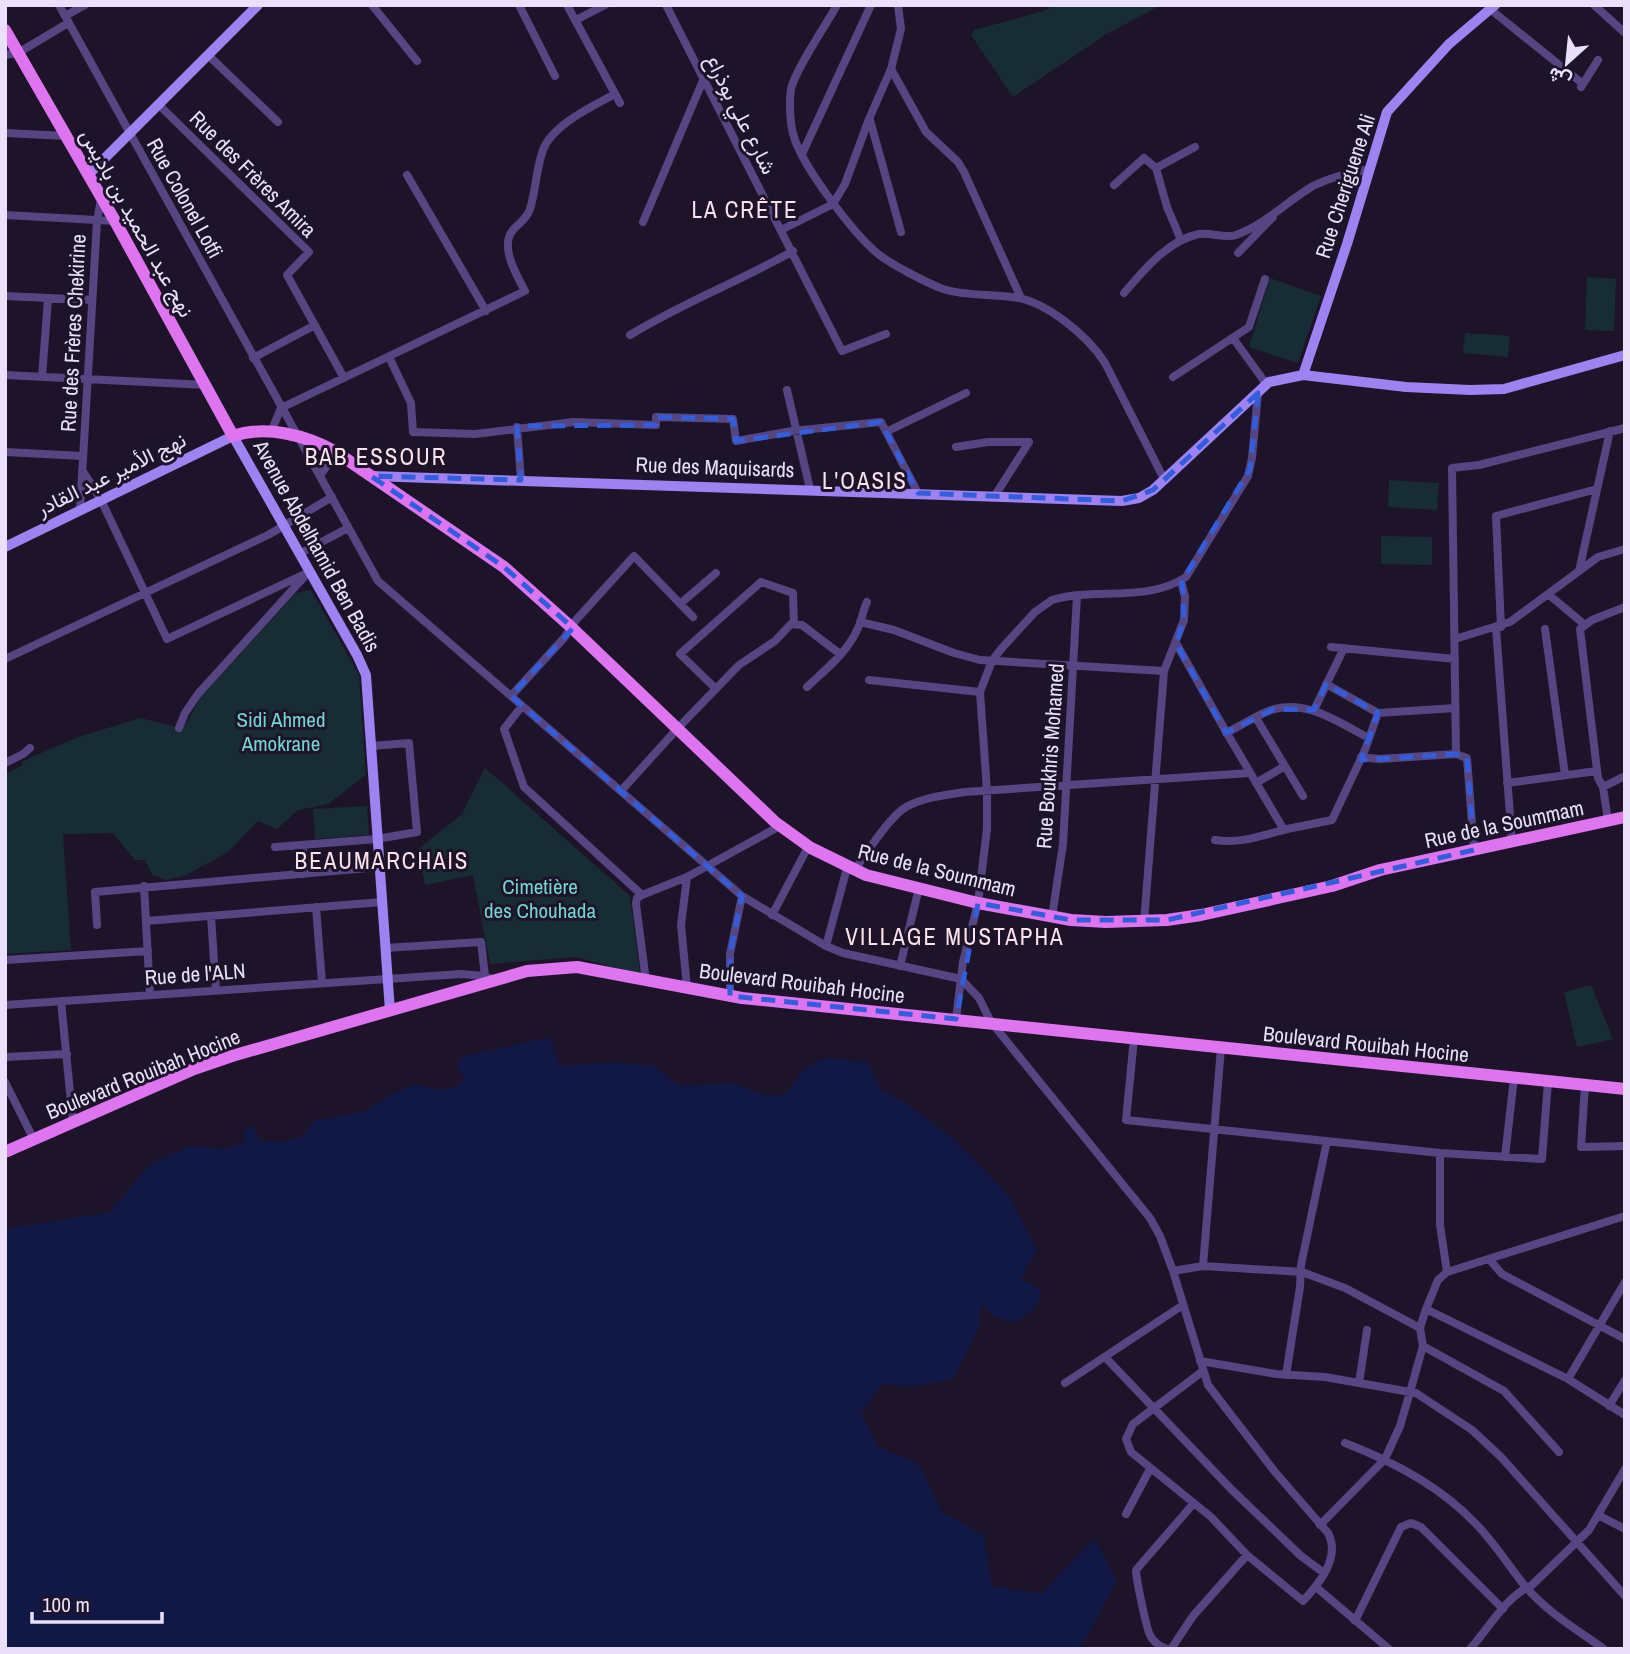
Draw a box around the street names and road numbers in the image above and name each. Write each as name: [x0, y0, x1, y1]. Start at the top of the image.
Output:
street label: شارع علي بوذراع: [696, 49, 784, 180]
street label: Rue des Frères Amira: [183, 104, 323, 244]
street label: Rue Cheriguene Ali: [1308, 110, 1382, 262]
street label: نهج عبد الحميد بن باديس: [73, 124, 201, 322]
street label: Rue Colonel Lotfi: [140, 133, 230, 263]
street label: Rue des Frères Chekirine: [53, 233, 93, 433]
street label: نهج الأمير عبد القادر: [30, 425, 191, 523]
street label: Avenue Abdelhamid Ben Badis: [246, 434, 387, 657]
street label: Rue des Maquisards: [635, 450, 795, 484]
street label: Rue Boukhris Mohamed: [1029, 662, 1071, 850]
street label: Rue de la Soummam: [1422, 793, 1586, 855]
street label: Rue de la Soummam: [855, 836, 1019, 904]
street label: Rue de l'ALN: [144, 956, 246, 992]
street label: Boulevard Rouibah Hocine: [698, 956, 906, 1010]
street label: Boulevard Rouibah Hocine: [1262, 1019, 1470, 1069]
street label: Boulevard Rouibah Hocine: [42, 1022, 244, 1126]

